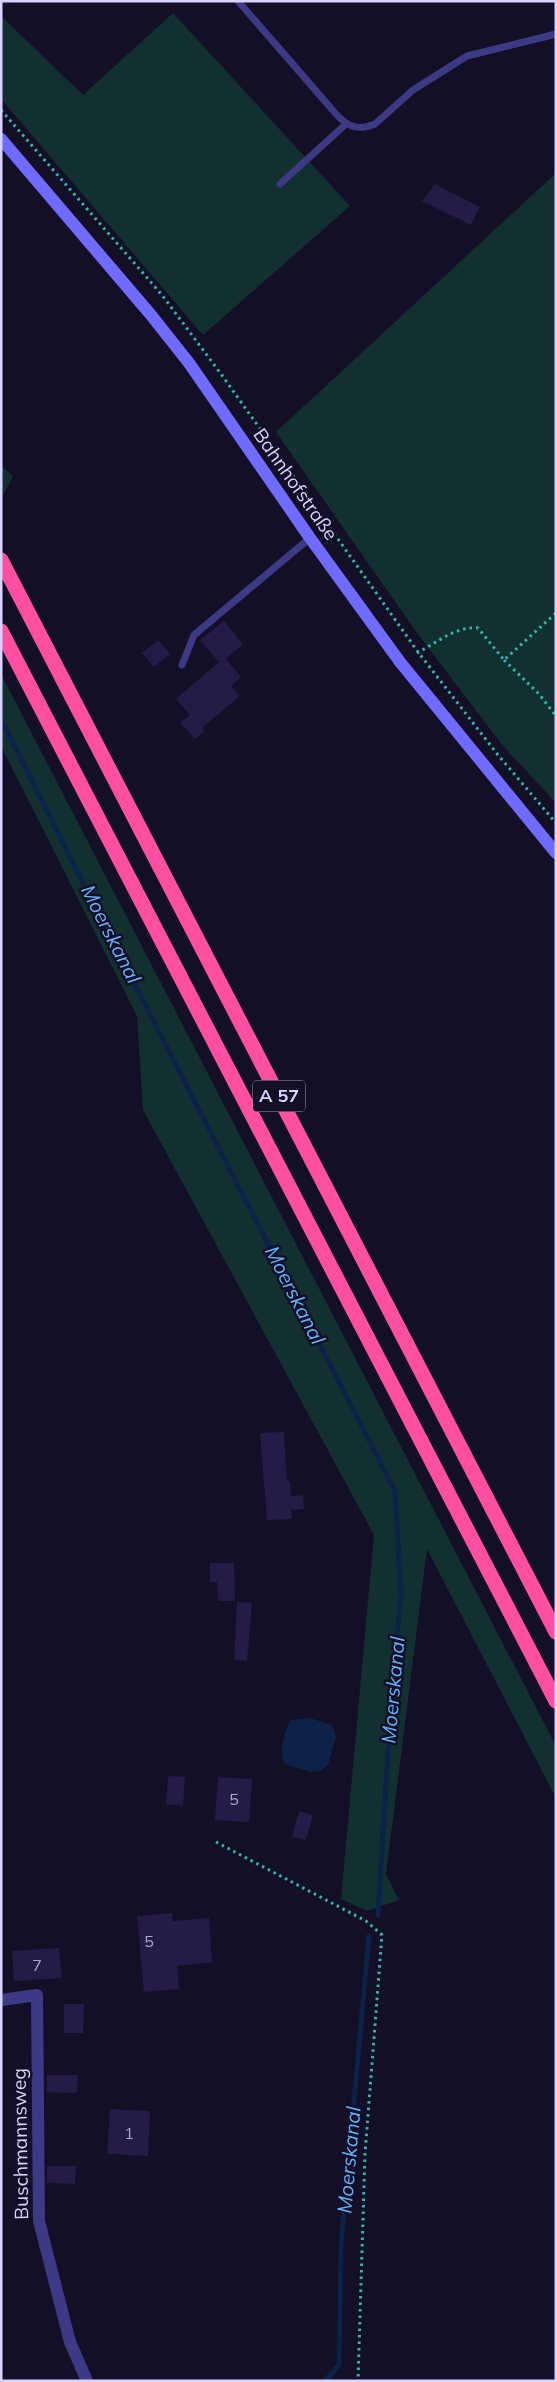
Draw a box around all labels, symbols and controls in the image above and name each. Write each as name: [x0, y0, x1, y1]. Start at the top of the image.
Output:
street label: Bahnhofstraße: [248, 423, 344, 545]
water label: Moerskanal: [76, 880, 147, 987]
road number: A 57: [253, 1080, 305, 1112]
water label: Moerskanal: [260, 1241, 331, 1348]
water label: Moerskanal: [375, 1635, 410, 1744]
house number: 5: [229, 1789, 239, 1809]
house number: 5: [144, 1931, 154, 1951]
house number: 7: [32, 1955, 42, 1975]
street label: Buschmannsweg: [7, 2068, 33, 2220]
water label: Moerskanal: [331, 2105, 366, 2214]
house number: 1: [124, 2123, 134, 2143]

